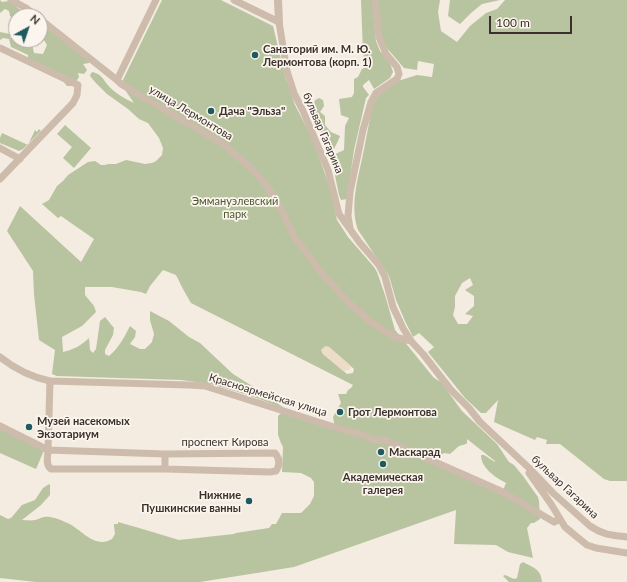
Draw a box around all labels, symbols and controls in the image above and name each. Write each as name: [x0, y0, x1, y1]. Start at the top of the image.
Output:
north arrow: [8, 8, 48, 48]
scale bar: [491, 8, 574, 34]
text: N: [28, 11, 43, 27]
text: 100 m: [496, 15, 530, 30]
place label: Санаторий им. М. Ю. Лермонтова (корп. 1): [263, 42, 371, 68]
marker: Санаторий им. М. Ю. Лермонтова (корп. 1): [250, 50, 260, 60]
street label: улица Лермонтова: [147, 83, 235, 143]
street label: бульвар Гагарина: [300, 90, 346, 176]
place label: Дача "Эльза": [219, 104, 285, 118]
marker: Дача "Эльза": [206, 106, 216, 116]
park label: Эммануэлевский парк: [192, 194, 278, 220]
street label: Красноармейская улица: [207, 371, 329, 419]
place label: Грот Лермонтова: [348, 405, 437, 419]
marker: Грот Лермонтова: [335, 407, 345, 417]
place label: Музей насекомых Экзотариум: [37, 414, 130, 440]
marker: Музей насекомых Экзотариум: [24, 422, 34, 432]
street label: проспект Кирова: [182, 435, 268, 449]
place label: Маскарад: [389, 445, 440, 459]
marker: Маскарад: [376, 447, 386, 457]
street label: бульвар Гагарина: [529, 453, 601, 521]
marker: Академическая галерея: [378, 459, 388, 469]
place label: Академическая галерея: [343, 470, 423, 496]
place label: Нижние Пушкинские ванны: [141, 488, 241, 514]
marker: Нижние Пушкинские ванны: [244, 496, 254, 506]

